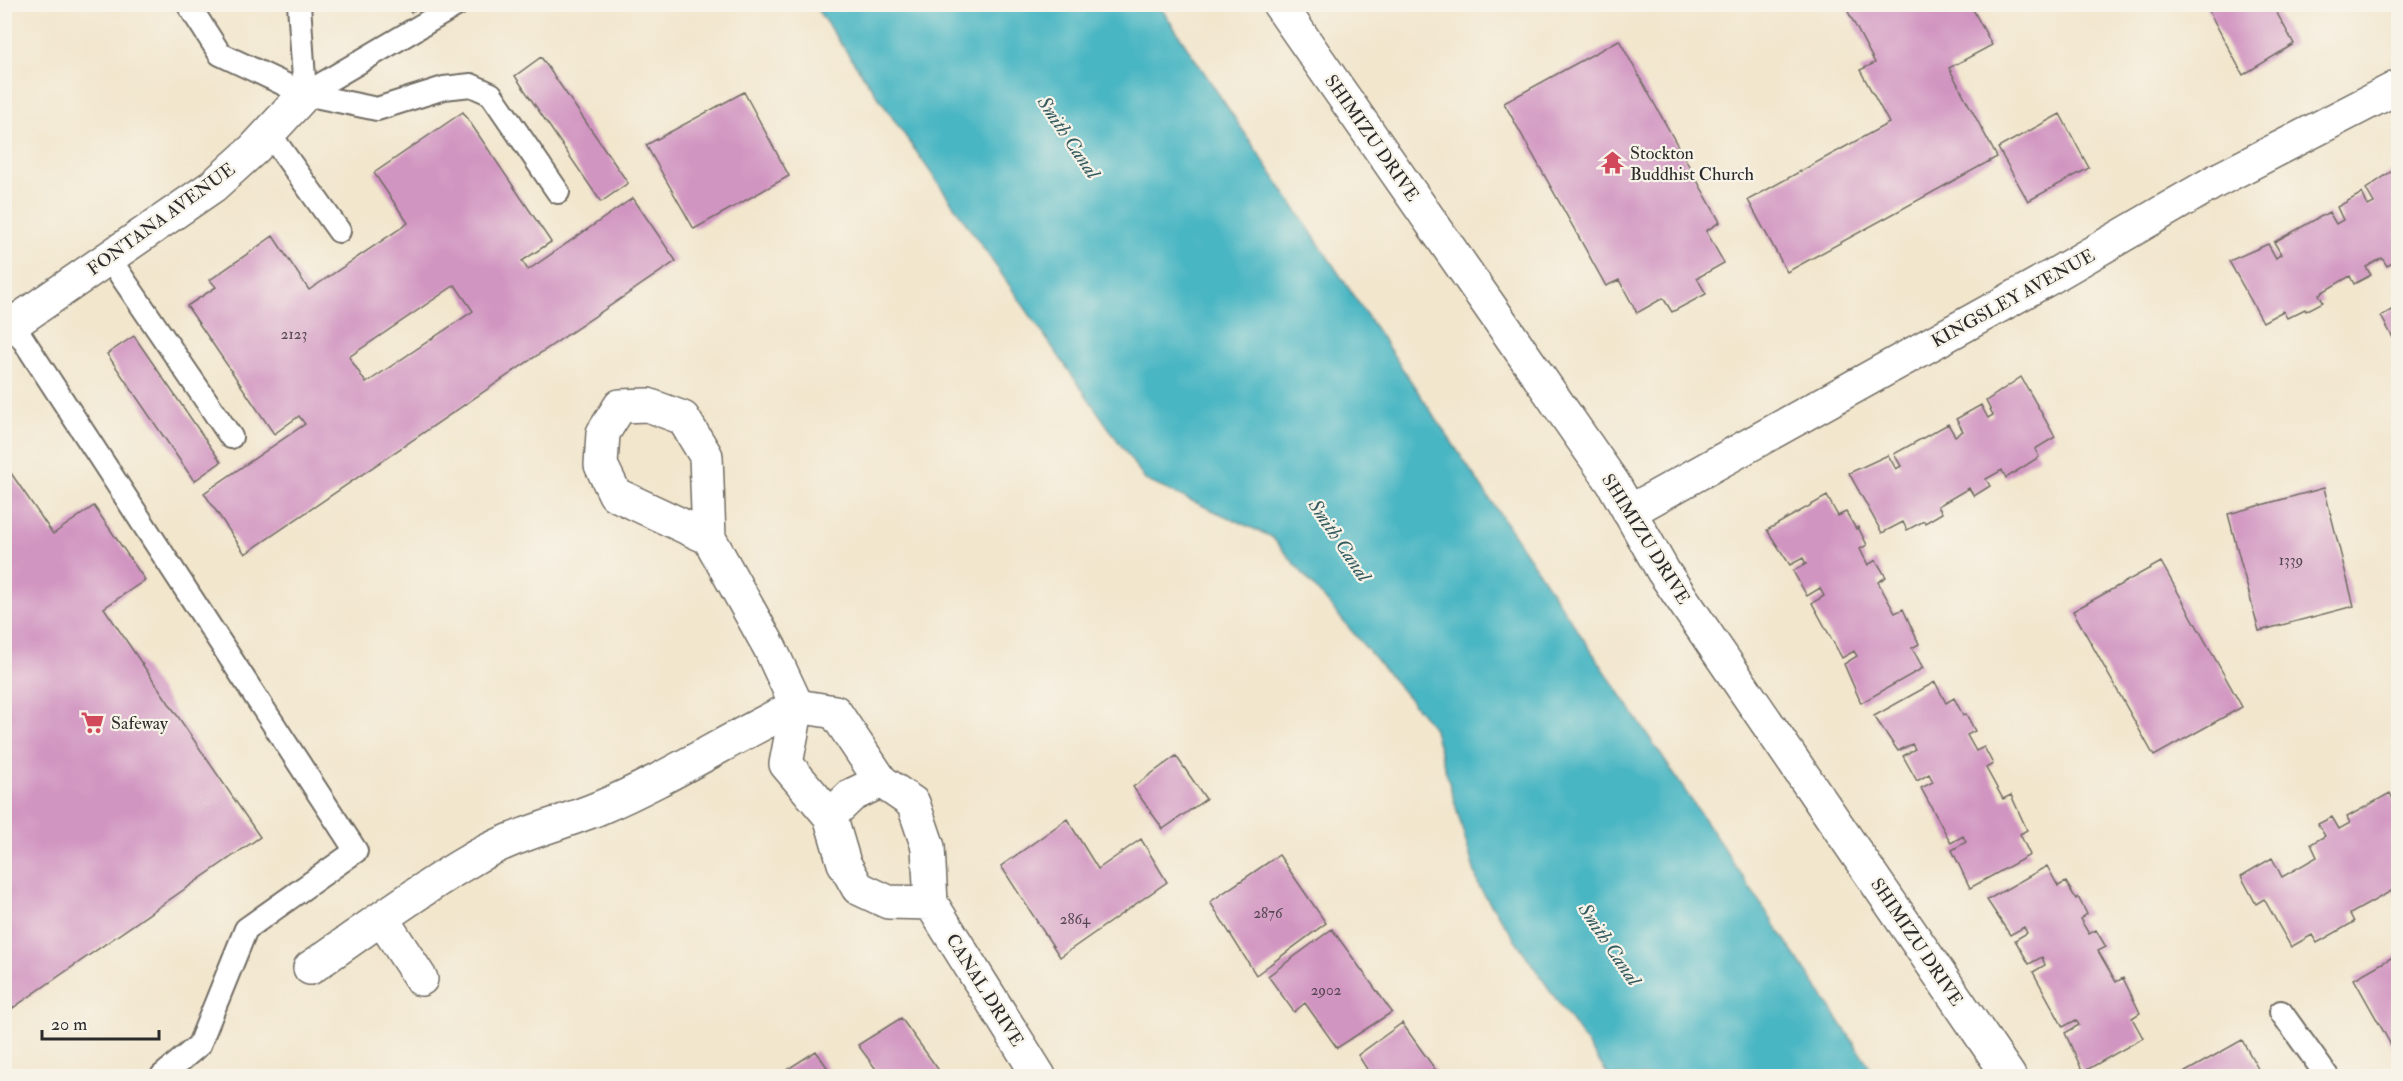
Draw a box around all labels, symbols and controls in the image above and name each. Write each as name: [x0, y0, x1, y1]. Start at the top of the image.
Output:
street label: SHIMIZU DRIVE: [1319, 71, 1424, 206]
water label: Smith Canal: [1031, 90, 1107, 185]
place label: Stockton Buddhist Church: [1630, 142, 1755, 186]
temple icon: Stockton Buddhist Church: [1599, 150, 1625, 176]
street label: FONTANA AVENUE: [83, 158, 240, 281]
street label: KINGSLEY AVENUE: [1928, 244, 2099, 353]
house number: 2123: [281, 325, 307, 344]
street label: SHIMIZU DRIVE: [1596, 470, 1695, 609]
water label: Smith Canal: [1302, 493, 1378, 588]
house number: 1339: [2279, 551, 2303, 570]
supermarket icon: Safeway: [80, 710, 106, 736]
place label: Safeway: [111, 712, 169, 735]
street label: SHIMIZU DRIVE: [1865, 874, 1968, 1011]
water label: Smith Canal: [1572, 897, 1648, 992]
house number: 2876: [1253, 904, 1284, 923]
house number: 2864: [1060, 910, 1091, 929]
street label: CANAL DRIVE: [941, 929, 1029, 1051]
house number: 2902: [1311, 981, 1342, 1000]
scale bar: [42, 1003, 159, 1041]
text: 20 m: [51, 1013, 87, 1036]

